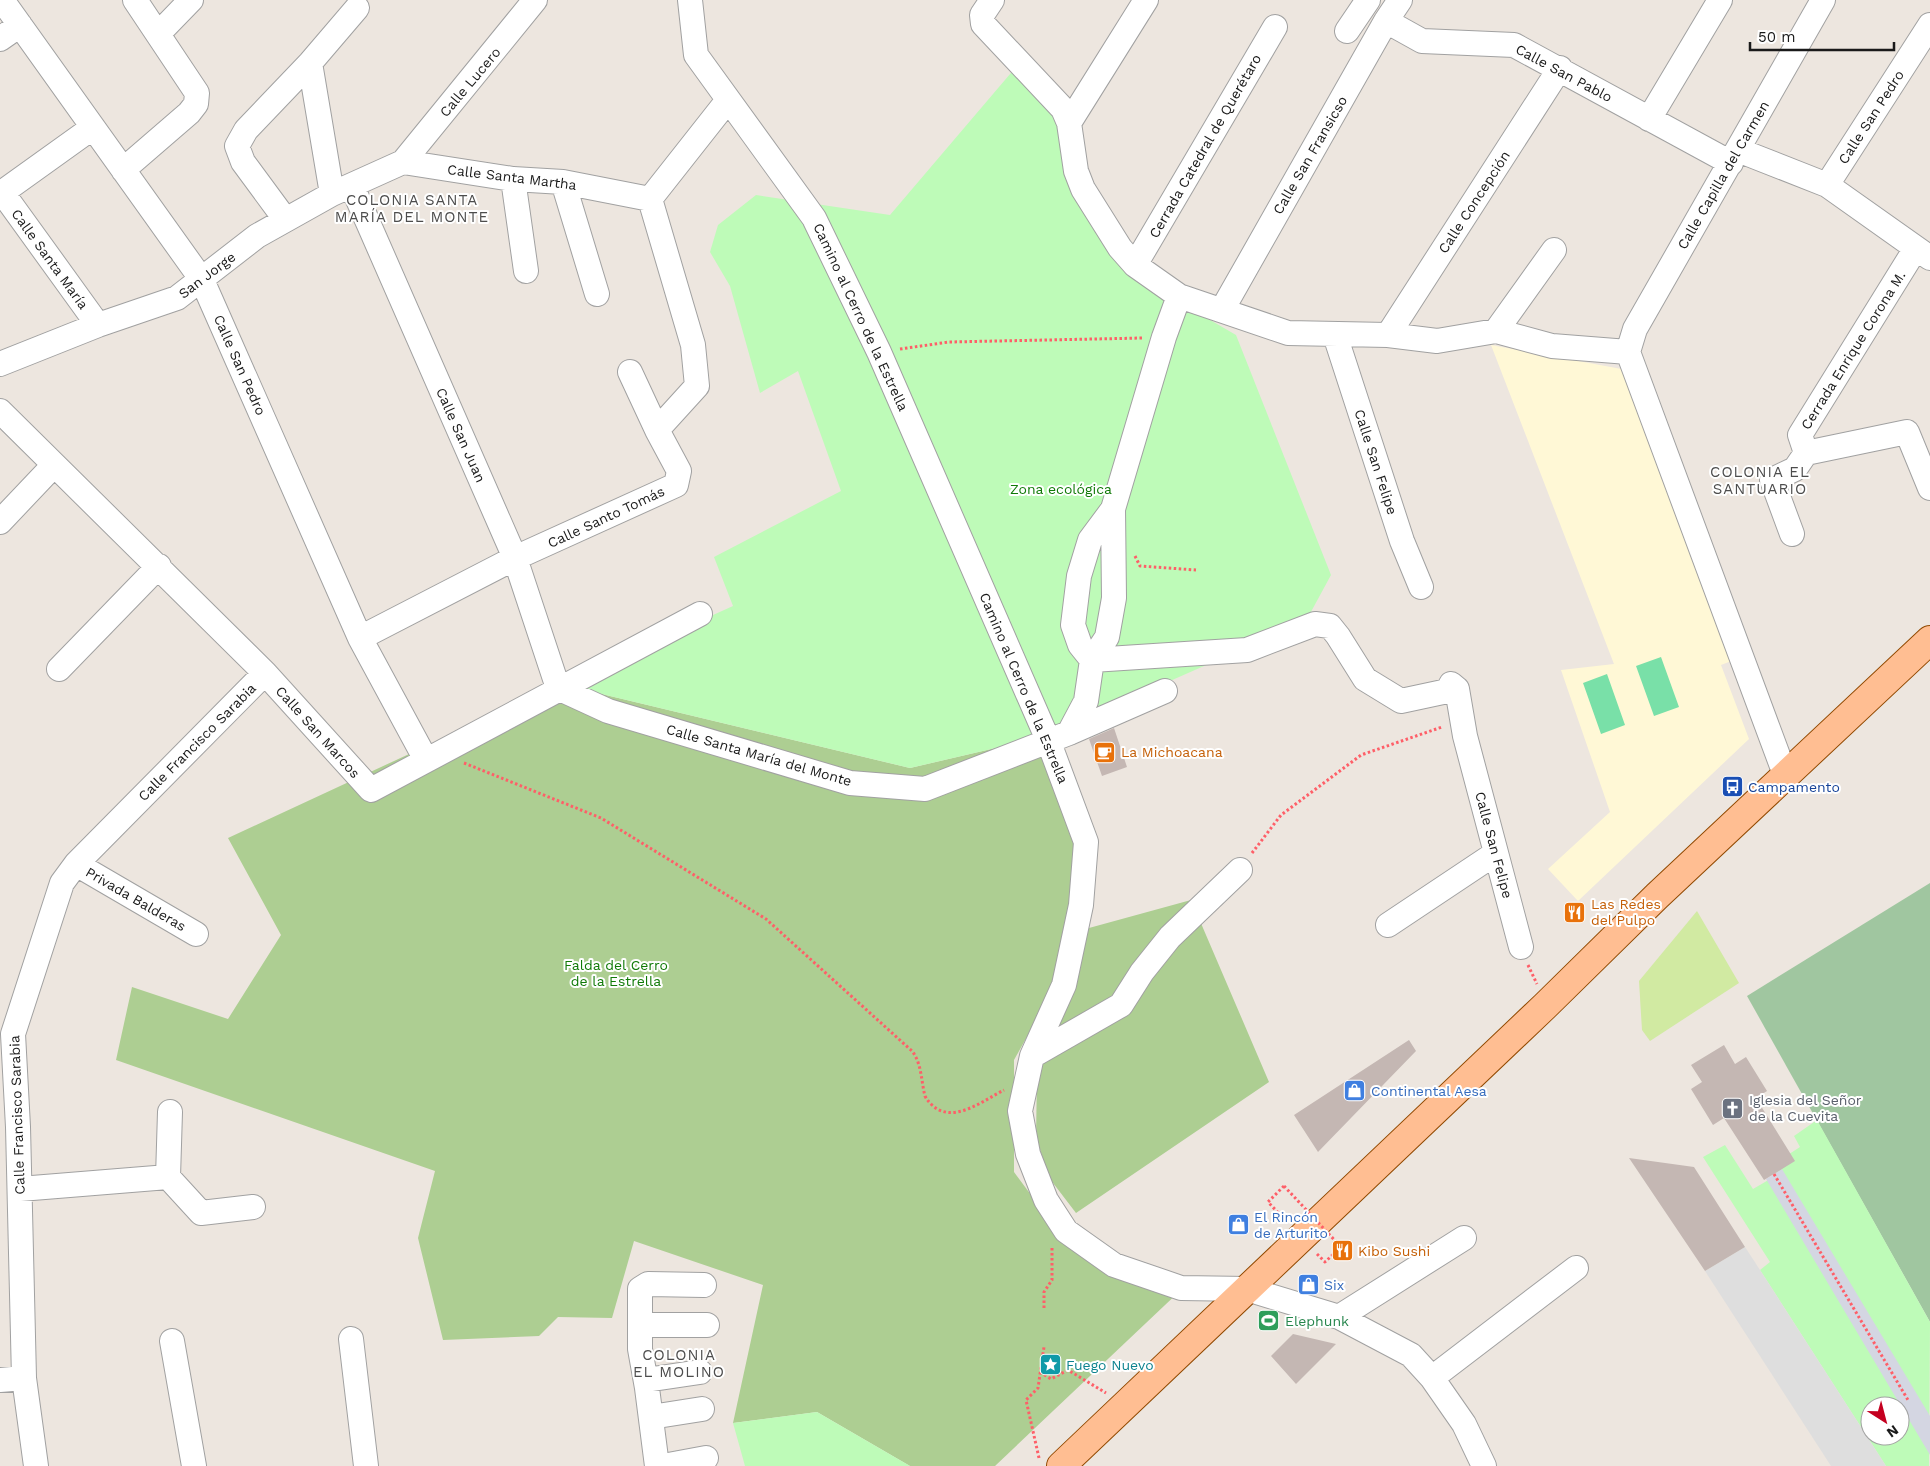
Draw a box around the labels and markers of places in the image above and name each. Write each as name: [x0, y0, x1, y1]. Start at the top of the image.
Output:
cafe icon: La Michoacana: [1093, 740, 1117, 764]
place label: La Michoacana: [1121, 744, 1223, 760]
bus stop icon: Campamento: [1720, 775, 1744, 799]
place label: Campamento: [1748, 779, 1840, 795]
place label: Las Redes del Pulpo: [1591, 896, 1661, 928]
restaurant icon: Las Redes del Pulpo: [1563, 900, 1587, 924]
shop icon: Continental Aesa: [1343, 1079, 1367, 1103]
place label: Continental Aesa: [1371, 1083, 1487, 1099]
place label: Iglesia del Señor de la Cuevita: [1749, 1092, 1862, 1124]
church icon: Iglesia del Señor de la Cuevita: [1721, 1096, 1745, 1120]
place label: El Rincón de Arturito: [1254, 1209, 1328, 1241]
shop icon: El Rincón de Arturito: [1226, 1213, 1250, 1237]
restaurant icon: Kibo Sushi: [1330, 1239, 1354, 1263]
place label: Kibo Sushi: [1358, 1243, 1430, 1259]
shop icon: Six: [1296, 1273, 1320, 1297]
place label: Six: [1324, 1277, 1344, 1293]
sports icon: Elephunk: [1257, 1309, 1281, 1333]
place label: Elephunk: [1285, 1313, 1349, 1329]
place icon: Fuego Nuevo: [1038, 1353, 1062, 1377]
place label: Fuego Nuevo: [1066, 1357, 1154, 1373]

